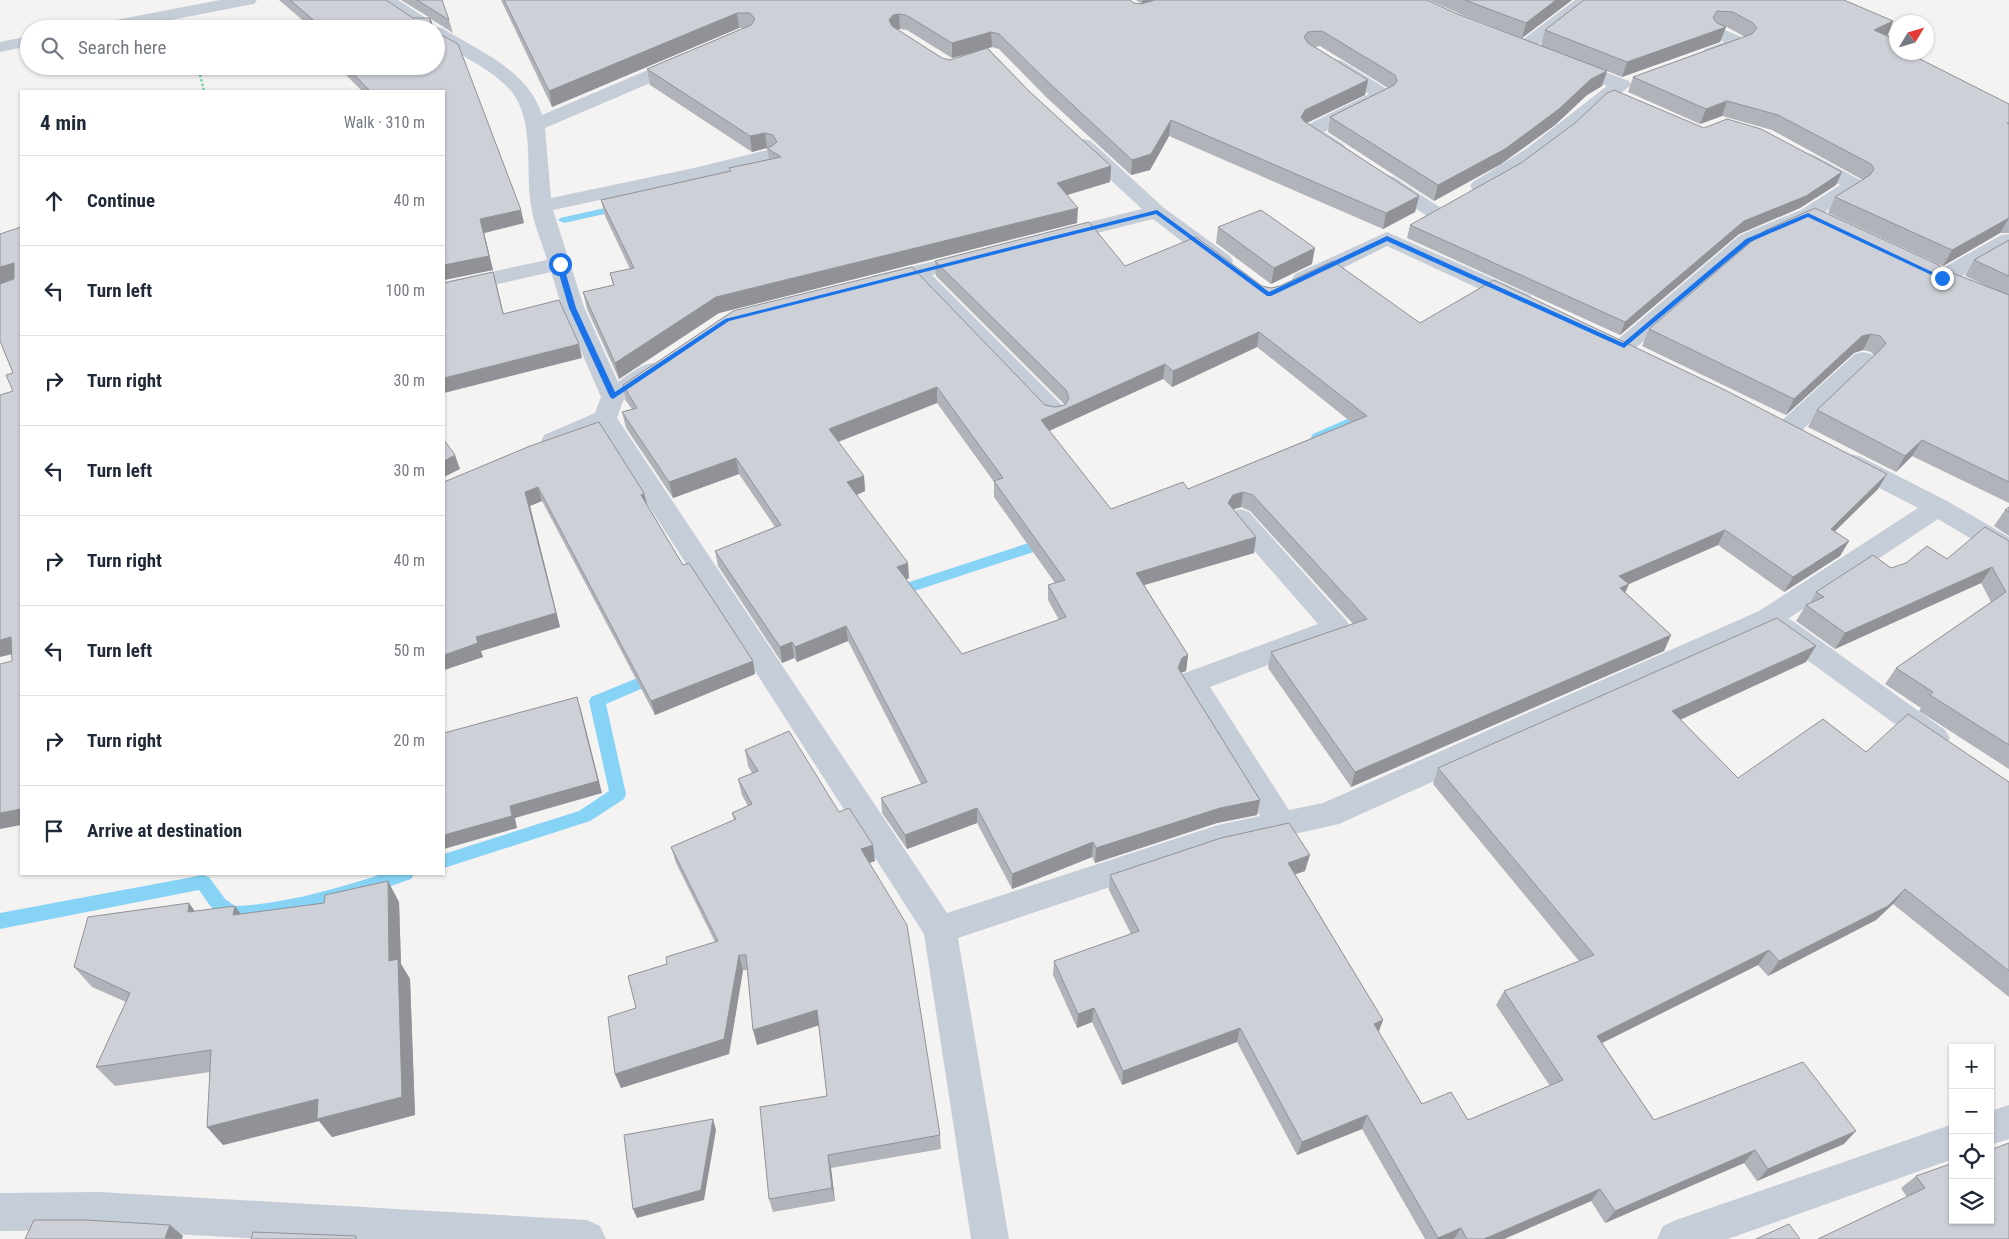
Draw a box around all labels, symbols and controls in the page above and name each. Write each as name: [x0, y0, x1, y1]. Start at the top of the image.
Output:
north arrow: [1889, 15, 1934, 60]
search box: [20, 20, 445, 75]
icon: search: [38, 34, 66, 62]
text: Search here: [78, 36, 166, 59]
text: 4 min: [40, 111, 87, 135]
text: Walk · 310 m: [344, 113, 425, 132]
icon: ahead: [40, 187, 68, 215]
text: Continue: [87, 189, 155, 212]
text: 40 m: [393, 191, 425, 210]
route start: [549, 253, 572, 276]
route end: [1931, 267, 1954, 290]
icon: left: [40, 277, 68, 305]
text: Turn left: [87, 279, 152, 302]
text: 100 m: [386, 281, 425, 300]
icon: right: [40, 367, 68, 395]
text: Turn right: [87, 369, 162, 392]
text: 30 m: [393, 371, 425, 390]
icon: left: [40, 457, 68, 485]
text: Turn left: [87, 459, 152, 482]
text: 30 m: [393, 461, 425, 480]
icon: right: [40, 547, 68, 575]
text: Turn right: [87, 549, 162, 572]
text: 40 m: [393, 551, 425, 570]
icon: left: [40, 637, 68, 665]
text: Turn left: [87, 639, 152, 662]
text: 50 m: [393, 641, 425, 660]
icon: right: [40, 727, 68, 755]
text: Turn right: [87, 729, 162, 752]
text: 20 m: [393, 731, 425, 750]
icon: arrive: [40, 817, 68, 845]
text: Arrive at destination: [87, 819, 242, 842]
map controls: [1949, 1044, 1994, 1224]
button: +: [1949, 1044, 1994, 1089]
button: −: [1949, 1089, 1994, 1134]
button: locate: [1949, 1134, 1994, 1179]
button: layers: [1949, 1179, 1994, 1224]

